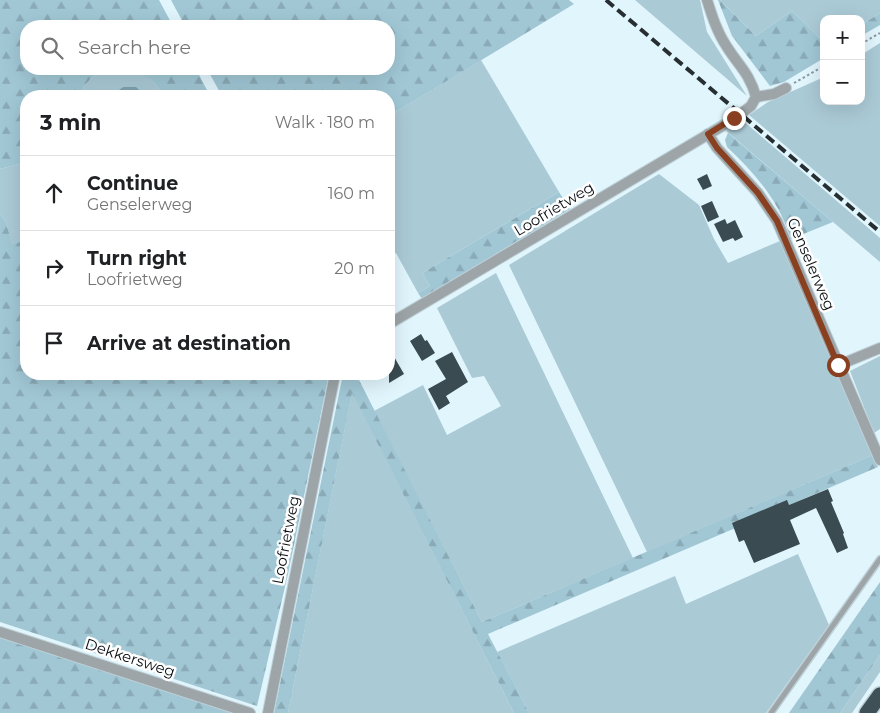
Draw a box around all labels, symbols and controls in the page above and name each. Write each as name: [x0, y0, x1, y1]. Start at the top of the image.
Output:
map controls: [820, 15, 865, 105]
button: +: [820, 15, 865, 60]
search box: [20, 20, 395, 75]
icon: search: [38, 34, 66, 62]
text: Search here: [78, 36, 191, 59]
button: −: [820, 60, 865, 105]
route end: [723, 107, 746, 130]
text: 3 min: [40, 110, 101, 135]
text: Walk · 180 m: [275, 113, 375, 132]
text: Continue: [87, 172, 178, 195]
street label: Loofrietweg: [510, 177, 597, 240]
icon: ahead: [40, 179, 68, 207]
text: 160 m: [328, 184, 375, 203]
text: Genselerweg: [87, 195, 192, 214]
street label: Genselerweg: [783, 215, 840, 313]
text: Turn right: [87, 247, 187, 270]
icon: right: [40, 254, 68, 282]
text: 20 m: [334, 259, 375, 278]
text: Loofrietweg: [87, 270, 183, 289]
icon: arrive: [40, 329, 68, 357]
text: Arrive at destination: [87, 332, 291, 355]
route start: [827, 354, 850, 377]
street label: Loofrietweg: [268, 494, 303, 586]
street label: Dekkersweg: [83, 634, 178, 681]

